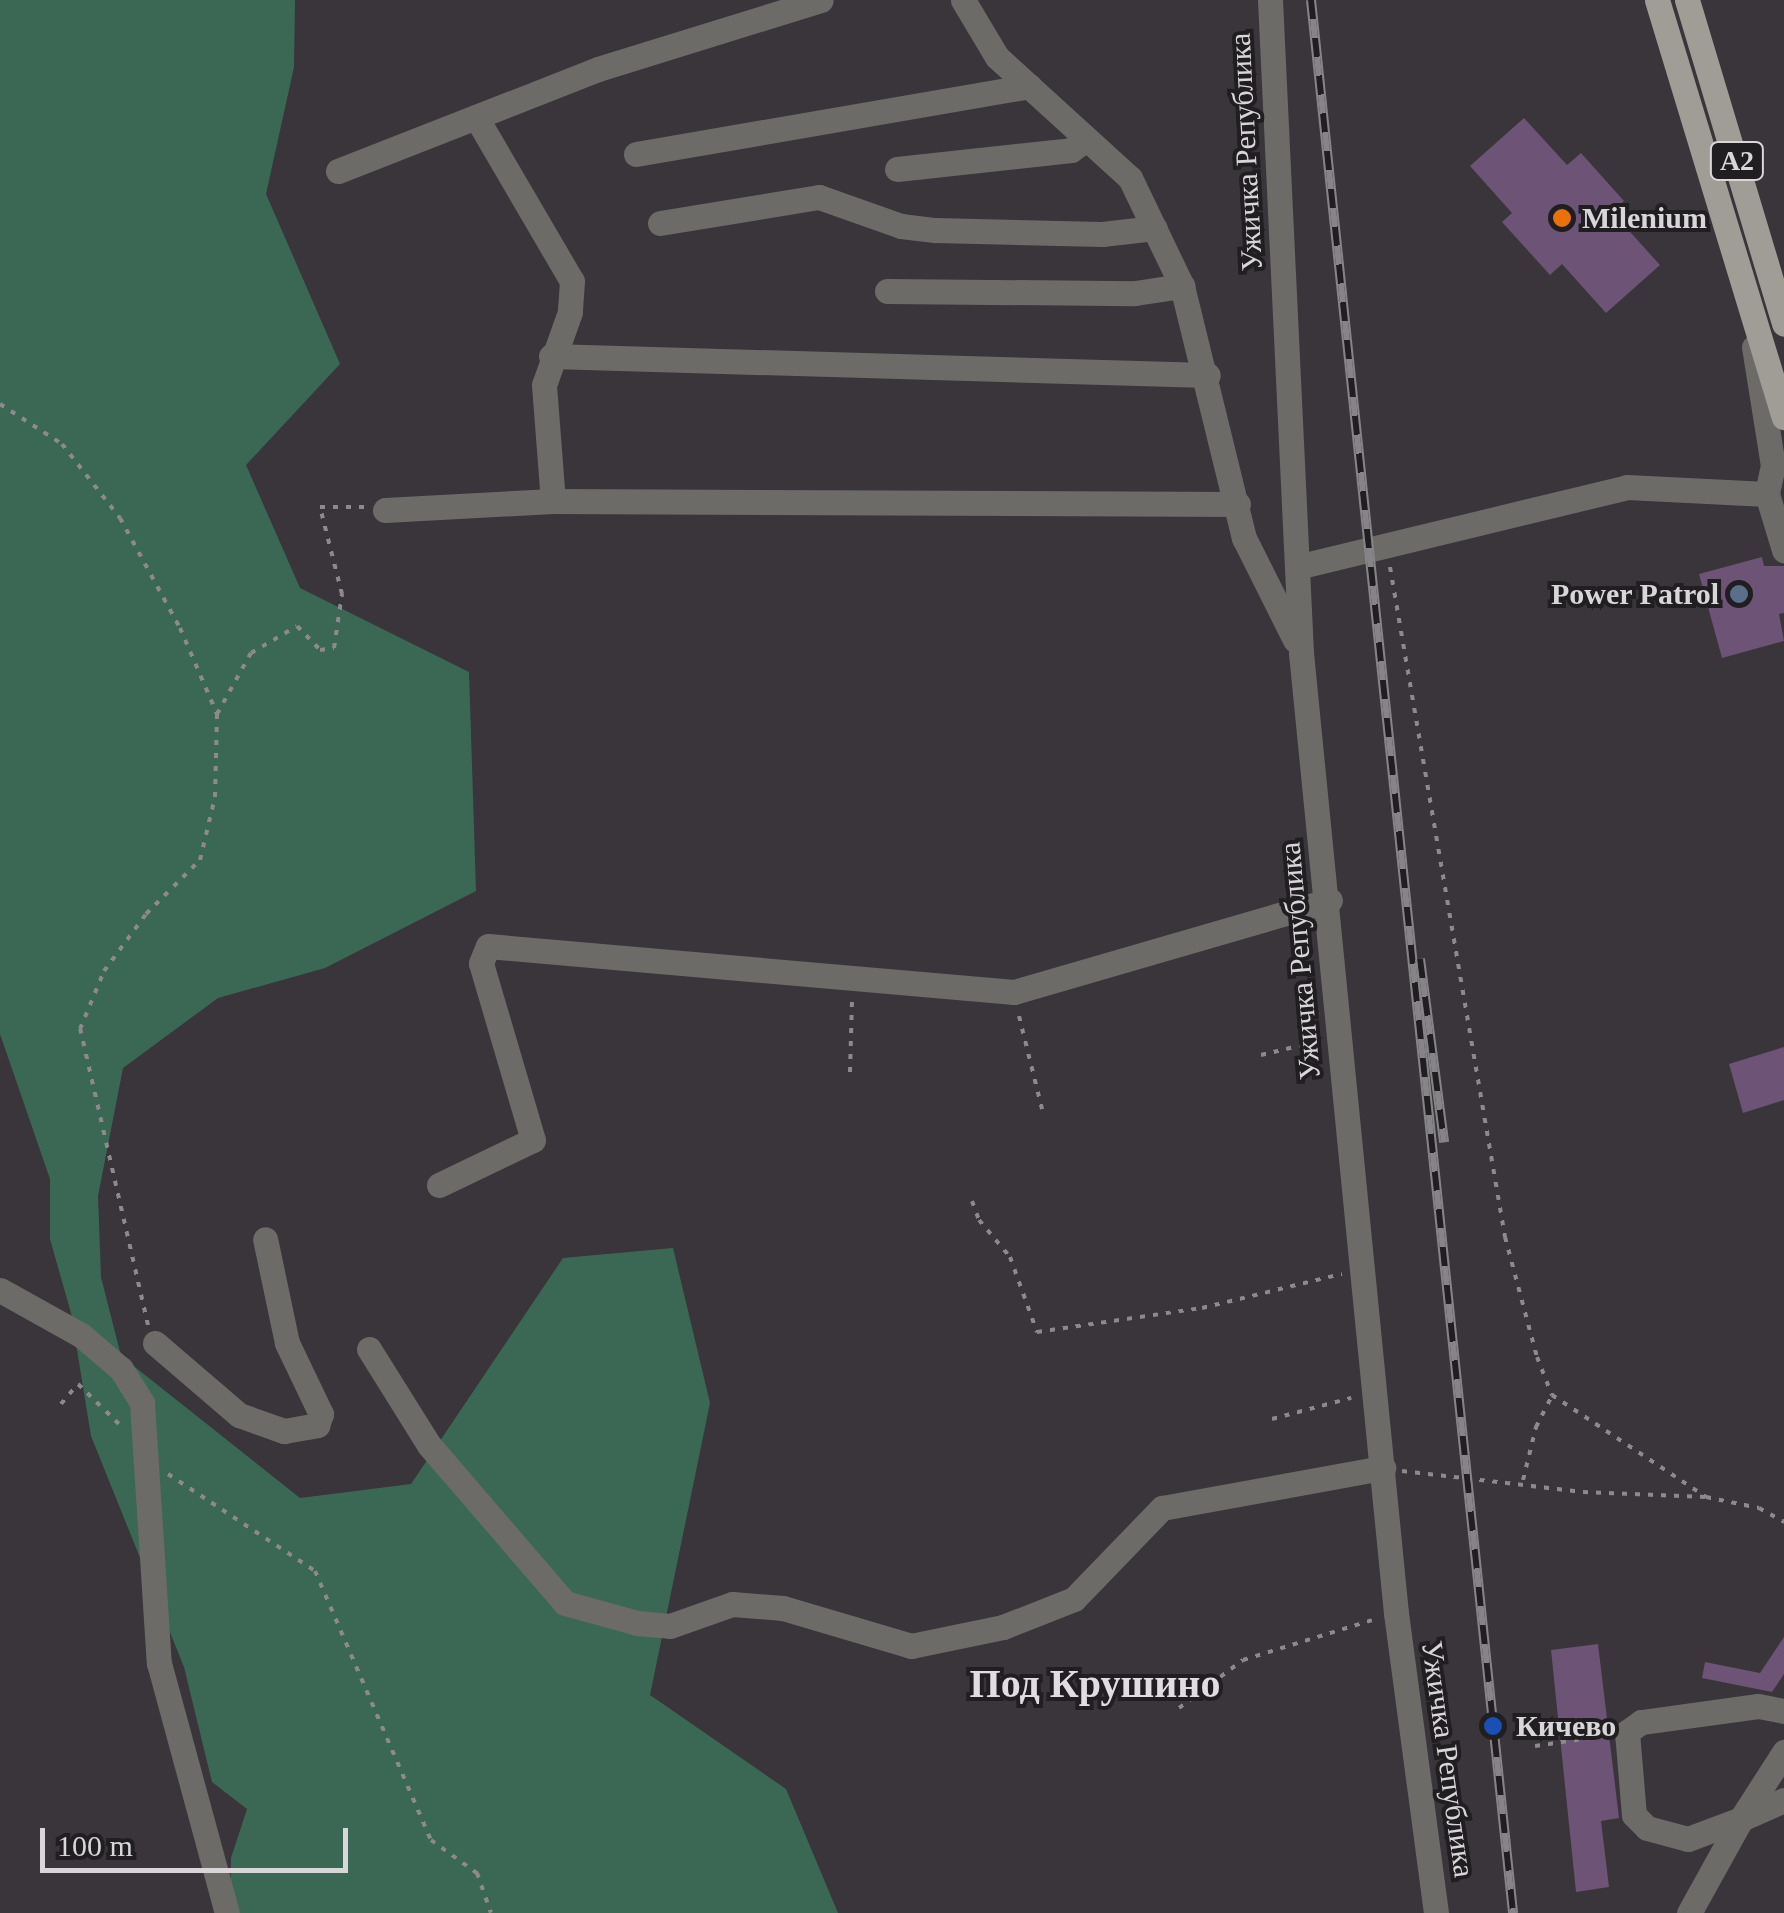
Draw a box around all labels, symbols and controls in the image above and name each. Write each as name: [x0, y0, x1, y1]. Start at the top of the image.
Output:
street label: Ужичка Република: [1222, 32, 1270, 272]
road number: A2: [1710, 138, 1764, 184]
place label: Milenium: [1582, 200, 1707, 236]
marker: Milenium: [1551, 207, 1573, 229]
place label: Power Patrol: [1550, 576, 1719, 612]
marker: Power Patrol: [1728, 583, 1750, 605]
street label: Ужичка Република: [1272, 841, 1328, 1081]
street label: Ужичка Република: [1414, 1638, 1482, 1880]
district label: Под Крушино: [970, 1660, 1220, 1708]
place label: Кичево: [1516, 1708, 1616, 1744]
marker: Кичево: [1480, 1713, 1506, 1739]
scale bar: [45, 1808, 352, 1870]
text: 100 m: [57, 1829, 133, 1862]

